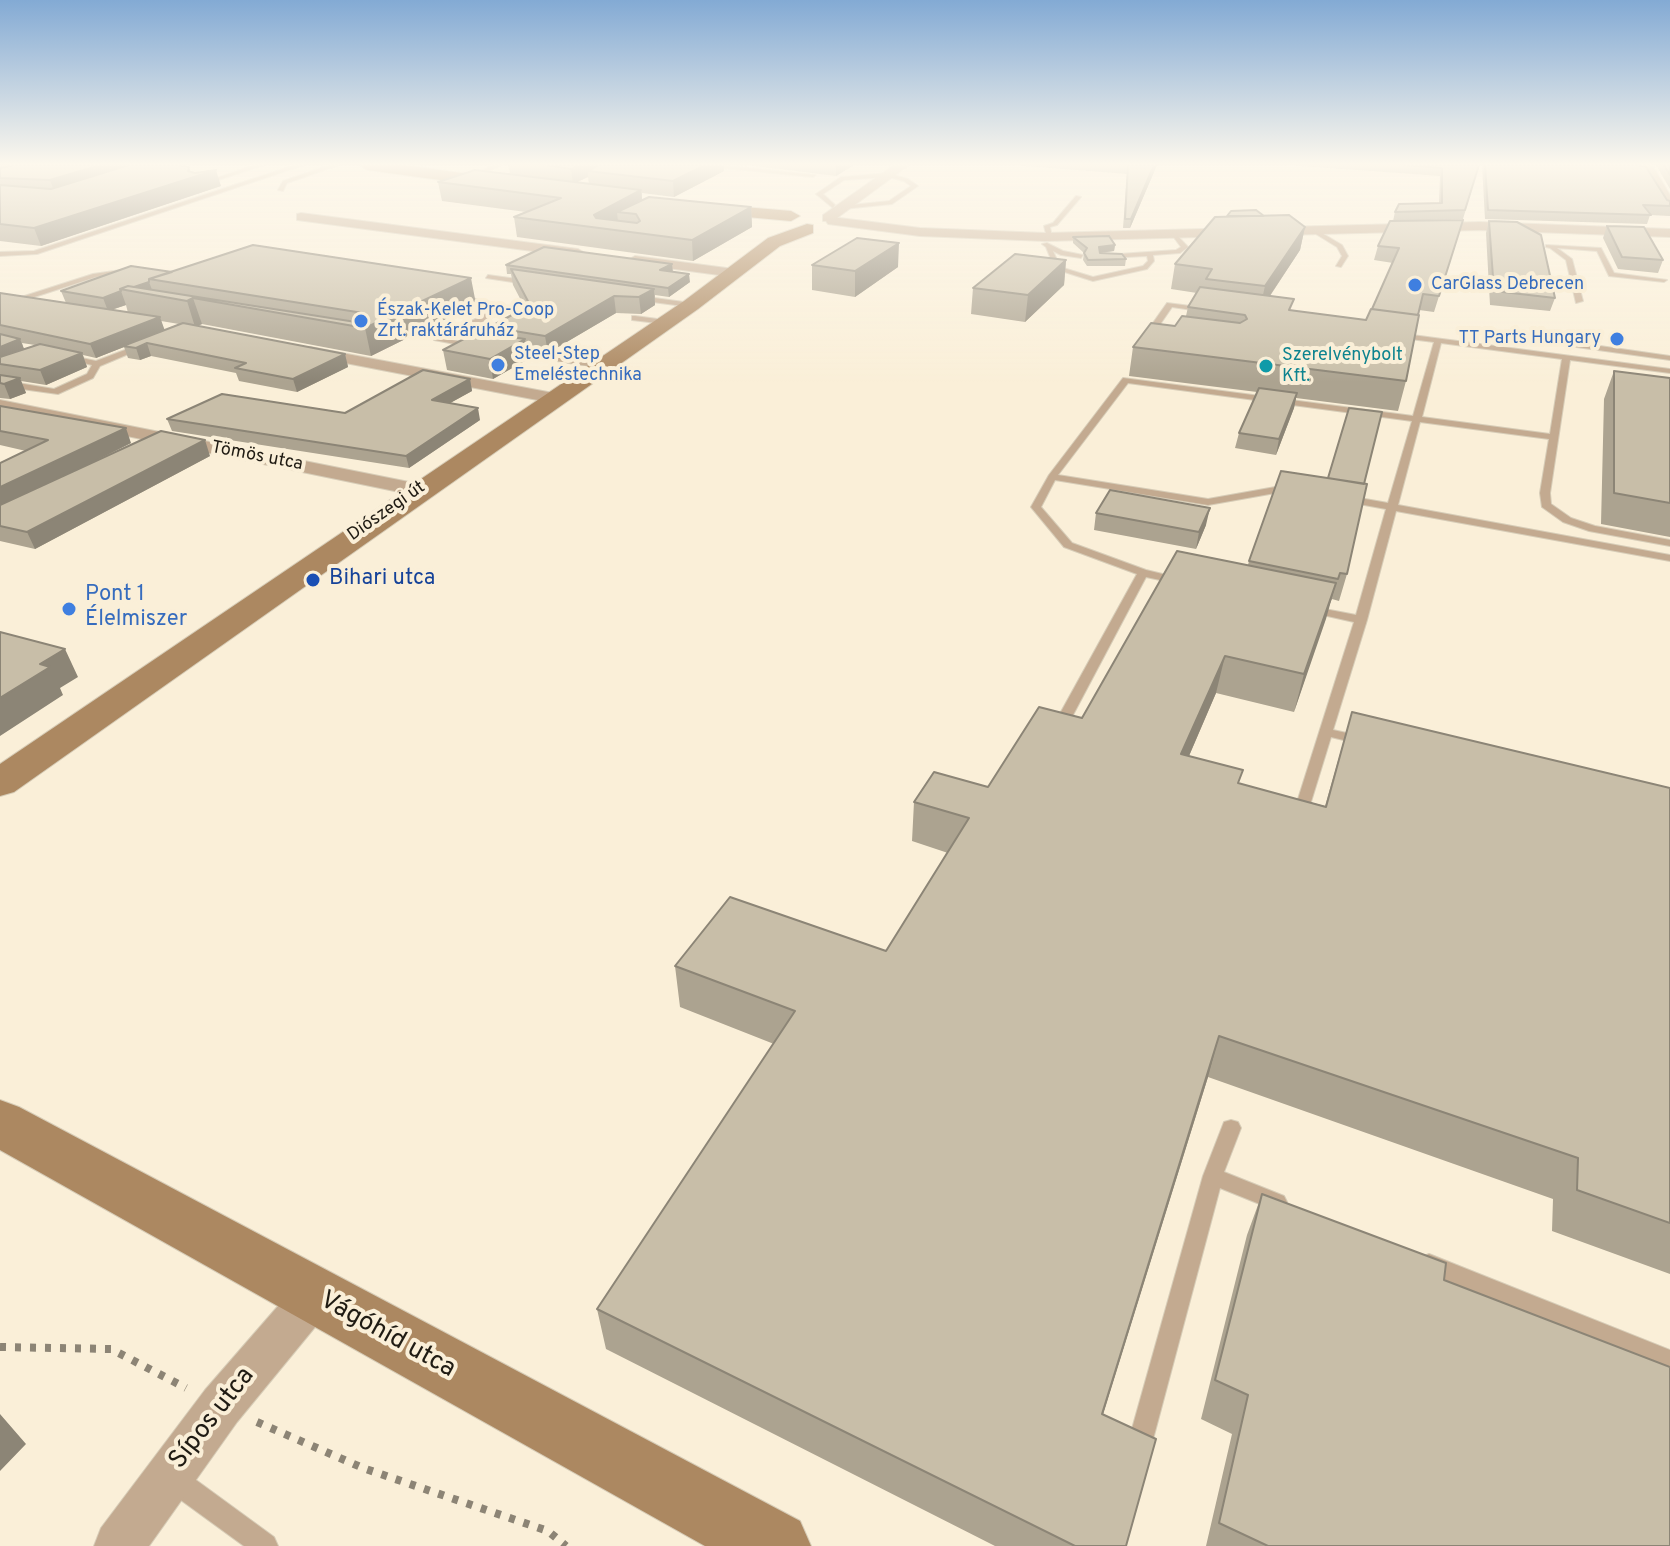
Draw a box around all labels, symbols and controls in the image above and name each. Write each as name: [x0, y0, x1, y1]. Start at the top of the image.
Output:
place label: CarGlass Debrecen: [1431, 274, 1584, 296]
marker: CarGlass Debrecen: [1406, 276, 1424, 294]
place label: Észak-Kelet Pro-Coop Zrt. raktáráruház: [377, 300, 554, 342]
marker: Észak-Kelet Pro-Coop Zrt. raktáráruház: [352, 312, 370, 330]
place label: TT Parts Hungary: [1458, 328, 1601, 350]
marker: TT Parts Hungary: [1608, 330, 1626, 348]
place label: Steel-Step Emeléstechnika: [514, 344, 642, 386]
place label: Szerelvénybolt Kft.: [1282, 345, 1403, 388]
marker: Steel-Step Emeléstechnika: [489, 356, 507, 374]
marker: Szerelvénybolt Kft.: [1257, 357, 1275, 375]
street label: Tömös utca: [209, 438, 305, 476]
street label: Diószegi út: [344, 477, 430, 547]
place label: Bihari utca: [329, 567, 435, 593]
marker: Bihari utca: [304, 571, 322, 589]
place label: Pont 1 Élelmiszer: [85, 583, 187, 634]
marker: Pont 1 Élelmiszer: [60, 600, 78, 618]
street label: Vágóhíd utca: [314, 1286, 460, 1386]
street label: Sípos utca: [164, 1362, 262, 1476]

